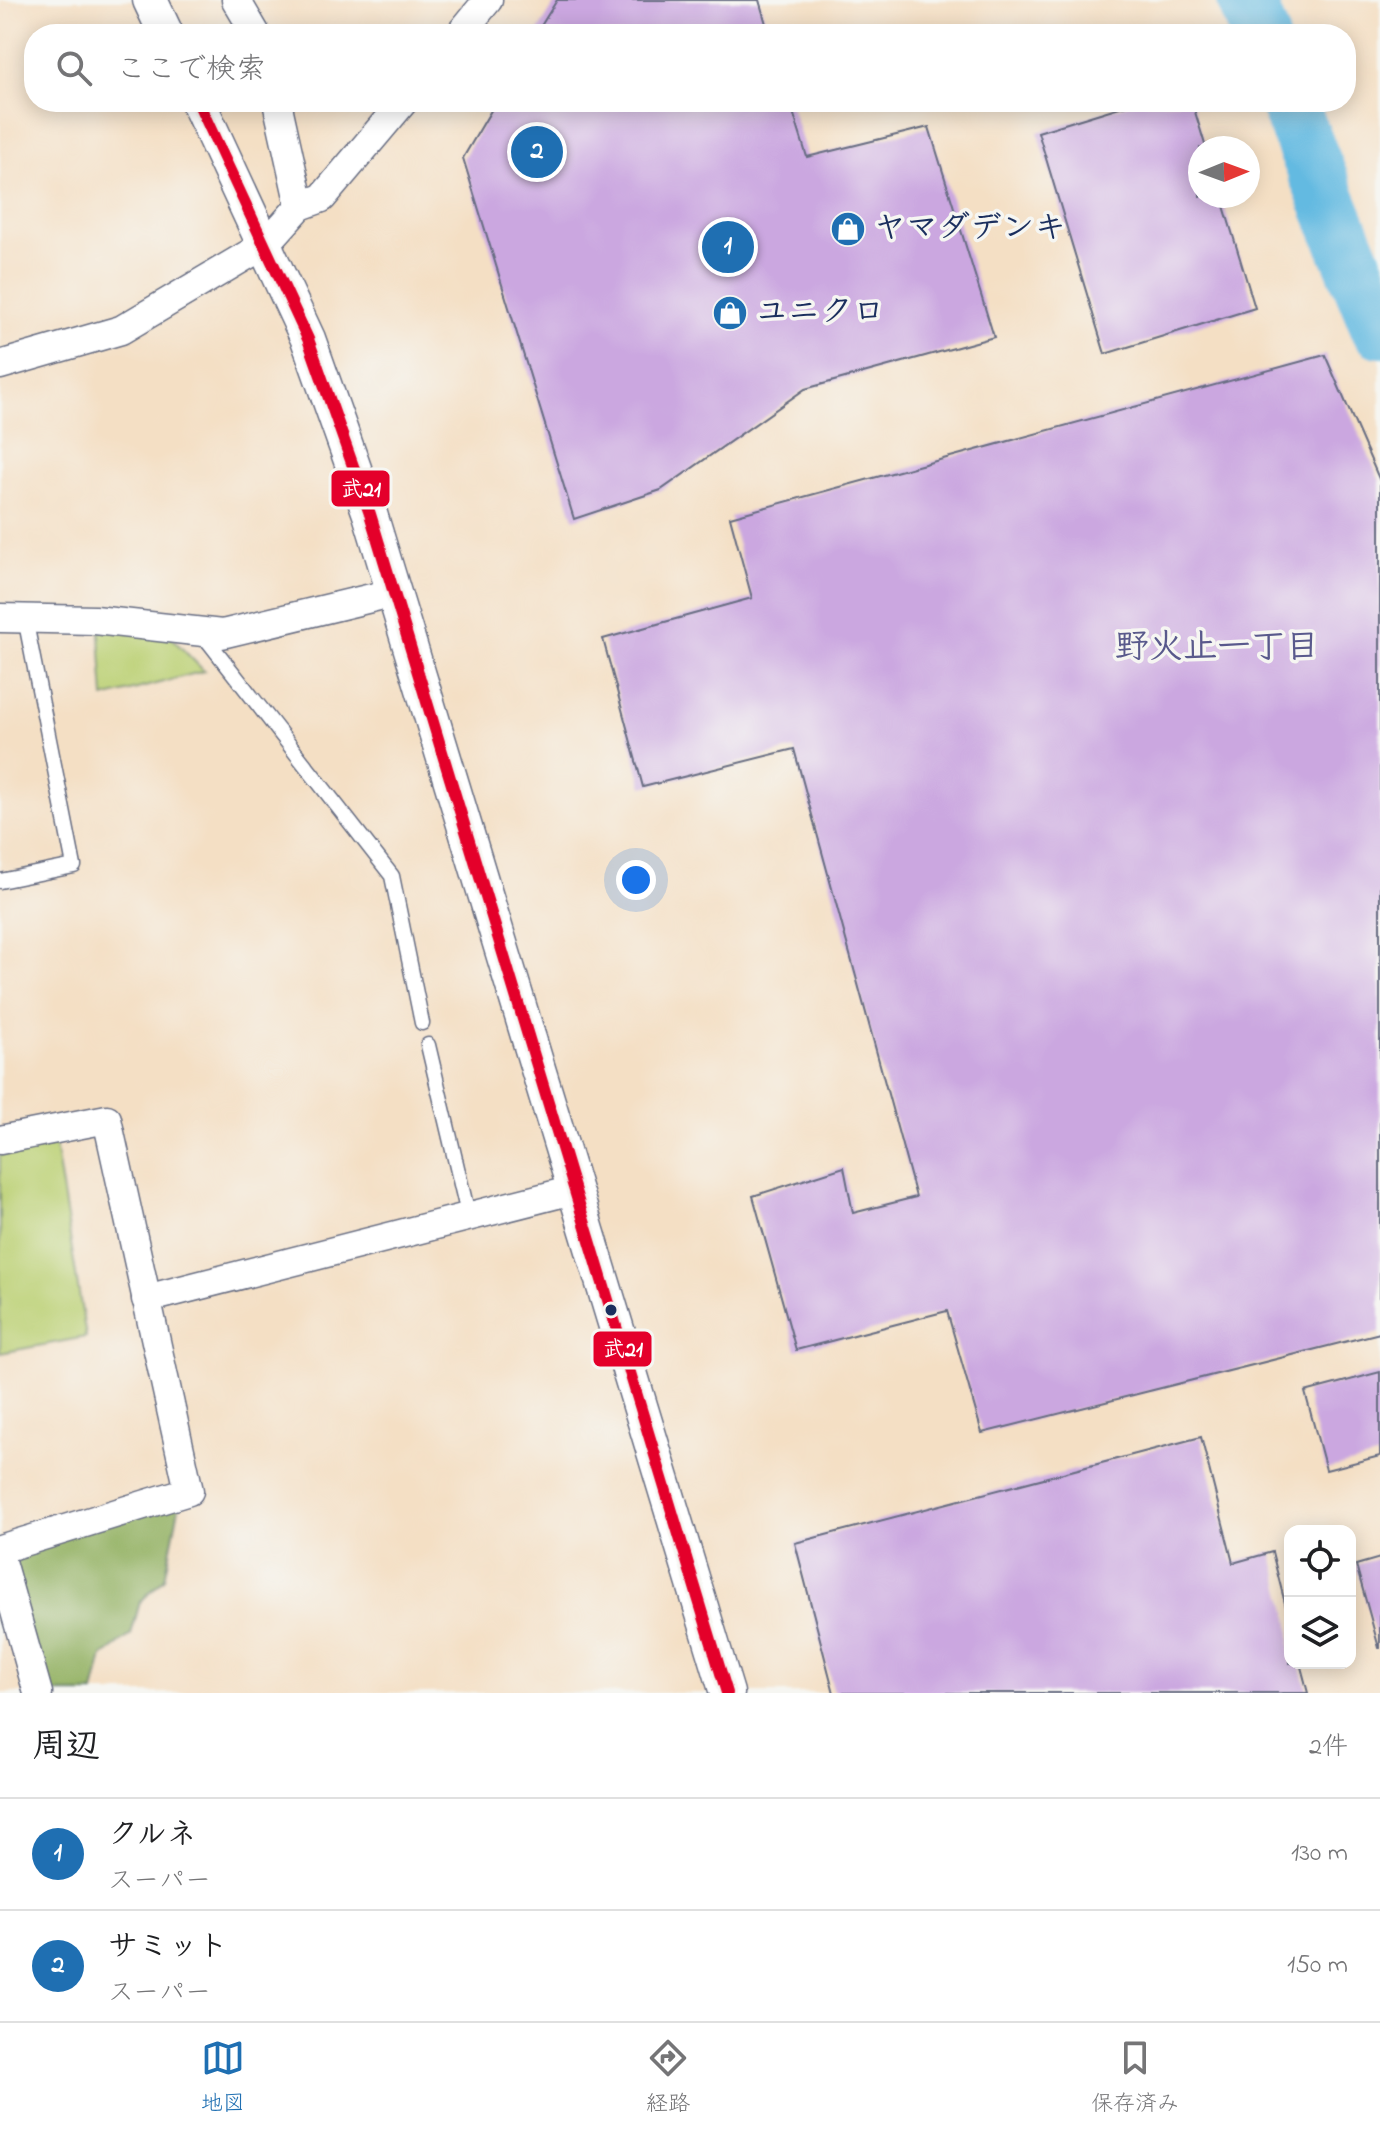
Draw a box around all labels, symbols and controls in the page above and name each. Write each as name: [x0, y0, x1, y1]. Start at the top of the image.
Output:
search box: [24, 24, 1356, 112]
icon: search: [52, 46, 96, 90]
text: ここで検索: [116, 49, 266, 93]
pin: 2: [511, 122, 563, 182]
north arrow: [1188, 136, 1260, 208]
place label: ヤマダデンキ: [874, 206, 1066, 253]
shop icon: ヤマダデンキ: [829, 210, 867, 248]
pin: 1: [702, 217, 754, 277]
place label: ユニクロ: [756, 290, 885, 337]
shop icon: ユニクロ: [711, 294, 749, 332]
line badge: 武21: [330, 469, 391, 508]
text: 武21: [341, 475, 381, 507]
district label: 野火止一丁目: [1115, 624, 1319, 674]
your location: [616, 860, 656, 900]
unlabelled marker: [603, 1302, 619, 1318]
line badge: 武21: [592, 1330, 653, 1368]
text: 武21: [603, 1335, 643, 1367]
map controls: [1284, 1525, 1356, 1669]
button: locate: [1284, 1525, 1356, 1597]
button: layers: [1284, 1597, 1356, 1669]
text: 周辺: [32, 1723, 100, 1773]
text: 2件: [1309, 1729, 1348, 1767]
text: クルネ: [108, 1814, 197, 1858]
text: 1: [54, 1835, 62, 1873]
text: 130 m: [1291, 1835, 1348, 1873]
text: スーパー: [108, 1863, 211, 1901]
text: サミット: [108, 1926, 228, 1970]
text: 2: [52, 1947, 64, 1985]
text: 150 m: [1287, 1947, 1348, 1985]
text: スーパー: [108, 1975, 211, 2013]
tab: 地図: [201, 2036, 245, 2121]
tab: 経路: [646, 2036, 690, 2121]
tab: 保存済み: [1091, 2036, 1179, 2121]

